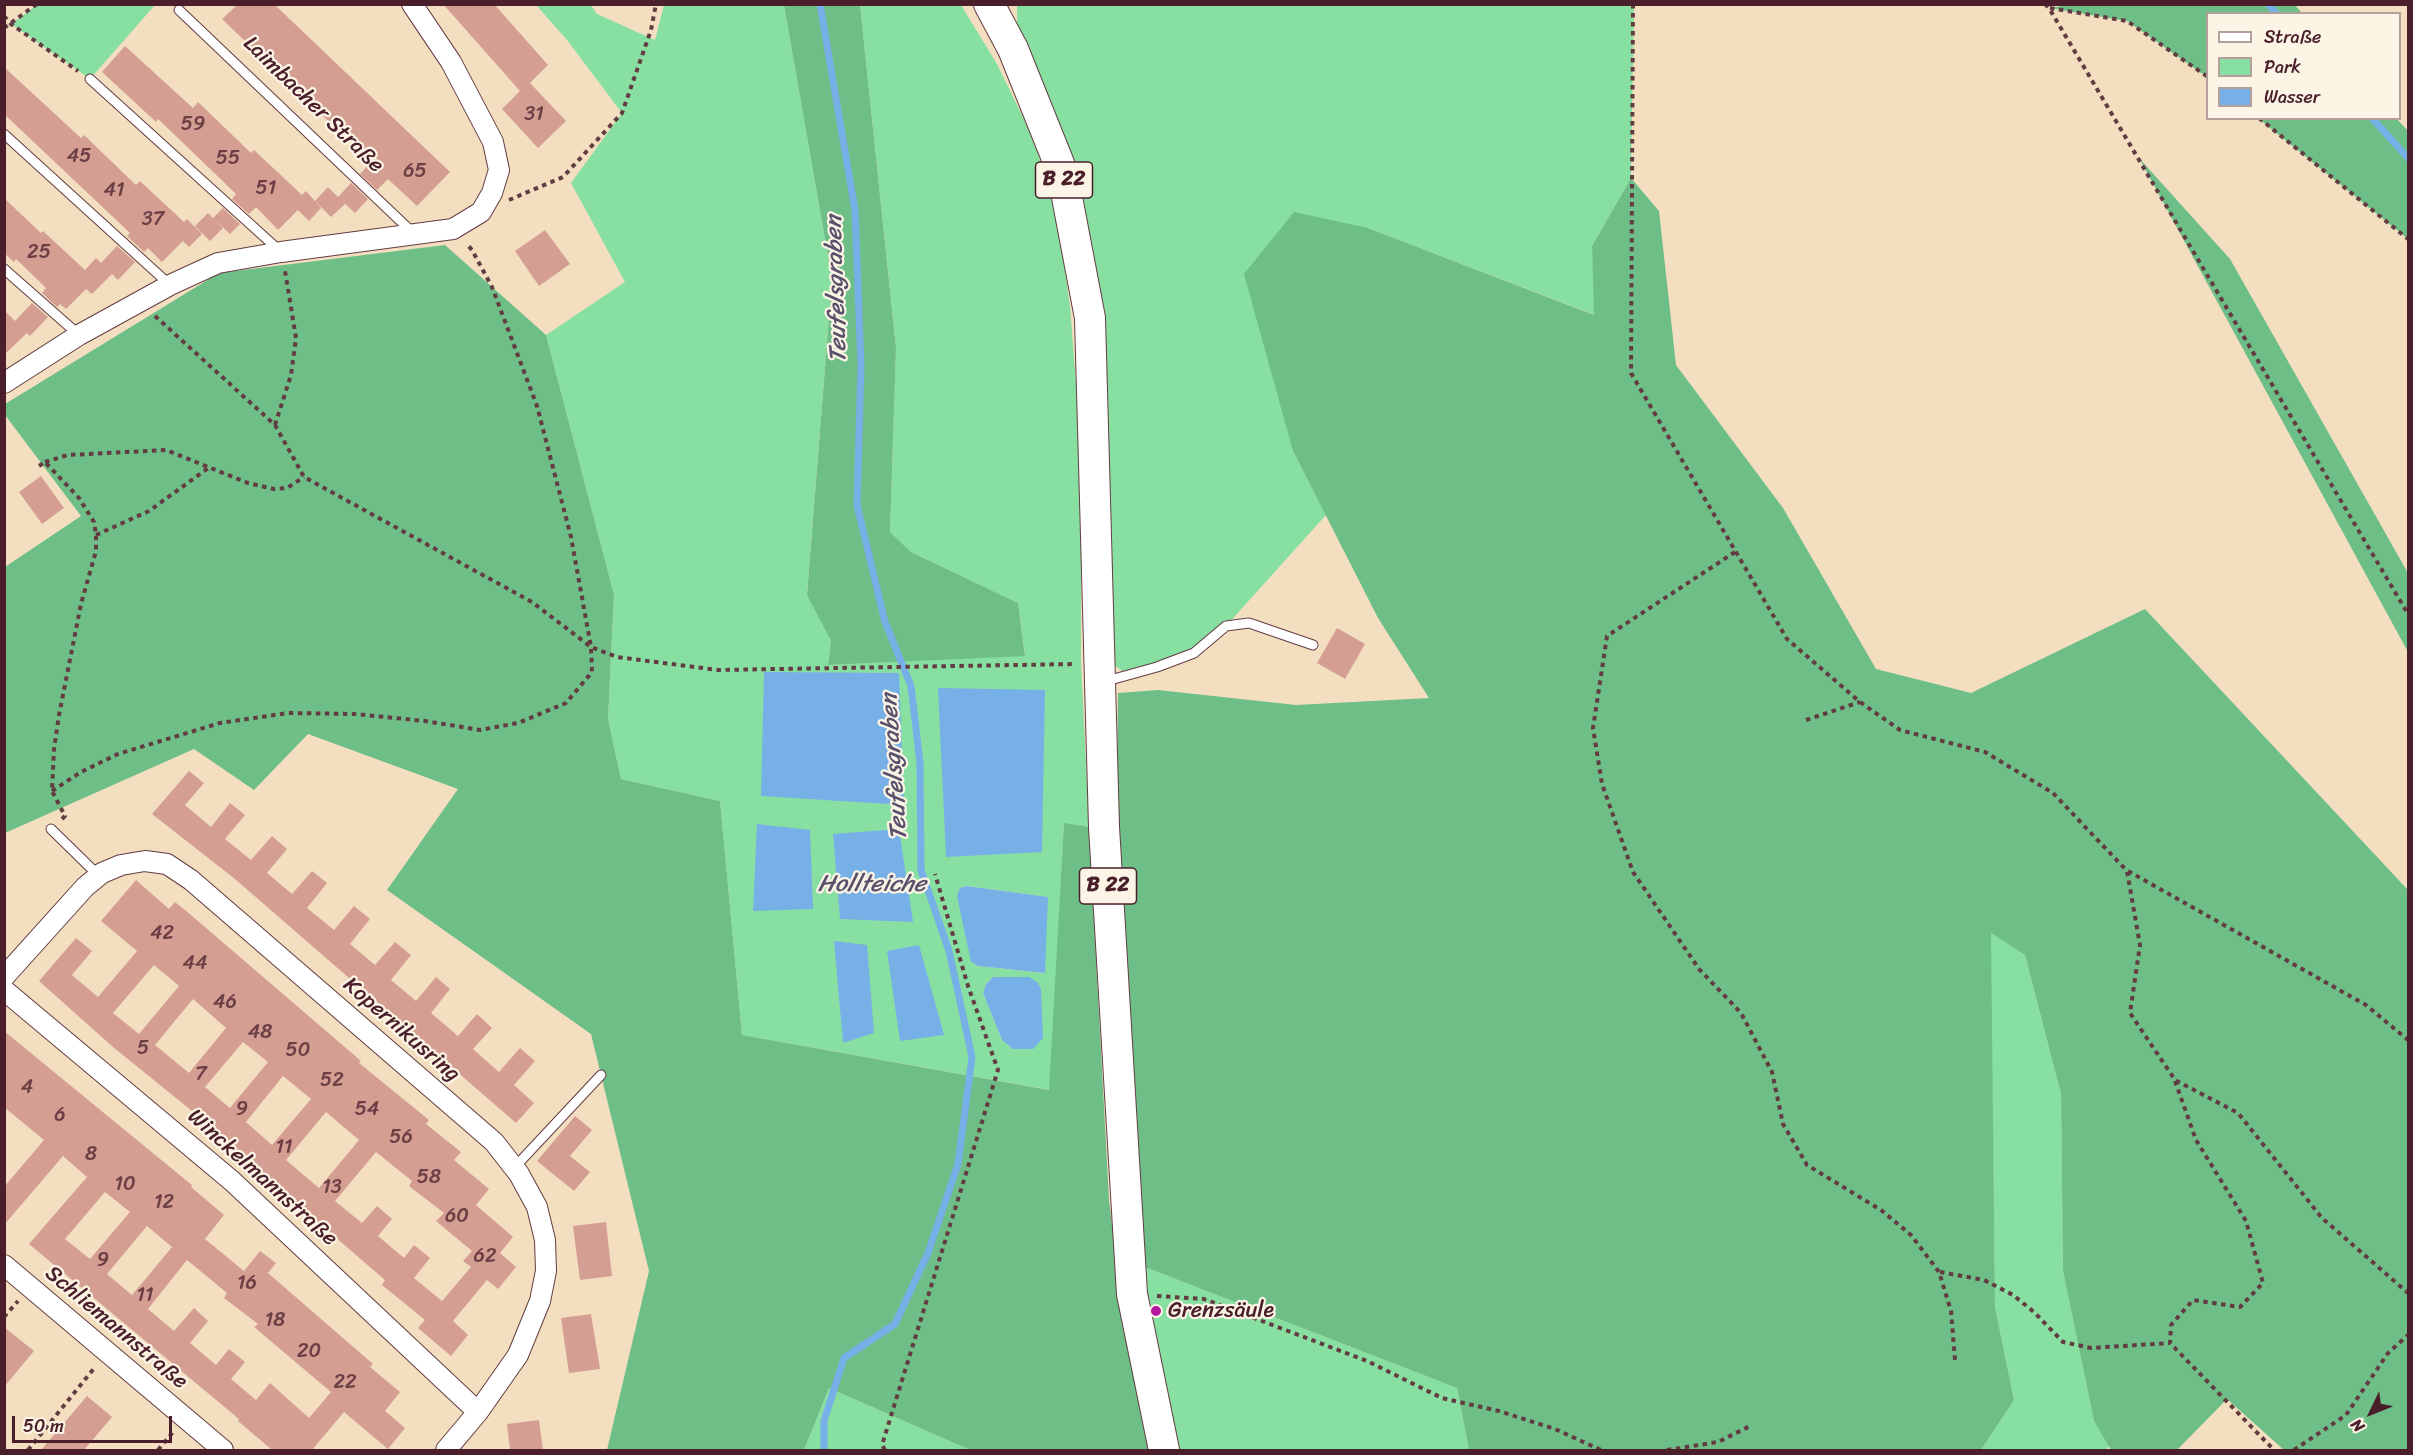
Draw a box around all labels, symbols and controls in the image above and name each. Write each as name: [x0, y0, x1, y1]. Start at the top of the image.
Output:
legend: [2206, 12, 2401, 120]
text: Straße: [2264, 21, 2321, 53]
street label: Laimbacher Straße: [237, 31, 389, 179]
text: Park: [2264, 51, 2301, 83]
text: Wasser: [2264, 81, 2320, 113]
house number: 31: [524, 103, 544, 127]
house number: 59: [181, 113, 205, 137]
house number: 45: [67, 145, 91, 169]
house number: 55: [216, 147, 240, 171]
house number: 65: [403, 160, 427, 184]
road number: B 22: [1036, 162, 1092, 198]
house number: 51: [256, 177, 276, 201]
house number: 41: [103, 179, 125, 203]
house number: 37: [142, 208, 164, 232]
water label: Teufelsgraben: [820, 215, 854, 363]
house number: 25: [27, 241, 51, 265]
water label: Teufelsgraben: [875, 692, 915, 842]
road number: B 22: [1080, 868, 1136, 904]
water label: Hollteiche: [818, 871, 926, 899]
house number: 42: [150, 922, 174, 946]
house number: 44: [183, 952, 207, 976]
street label: Kopernikusring: [337, 972, 465, 1088]
house number: 46: [213, 991, 237, 1015]
house number: 48: [248, 1021, 272, 1045]
house number: 5: [137, 1037, 149, 1061]
house number: 50: [286, 1039, 310, 1063]
house number: 7: [195, 1063, 207, 1087]
house number: 52: [320, 1069, 344, 1093]
house number: 4: [21, 1076, 33, 1100]
house number: 9: [236, 1098, 248, 1122]
house number: 54: [355, 1098, 379, 1122]
house number: 6: [54, 1104, 66, 1128]
street label: Winckelmannstraße: [182, 1104, 342, 1252]
house number: 56: [389, 1126, 413, 1150]
house number: 11: [275, 1136, 293, 1160]
house number: 8: [85, 1143, 97, 1167]
house number: 58: [417, 1166, 441, 1190]
house number: 10: [114, 1173, 136, 1197]
house number: 13: [322, 1176, 342, 1200]
house number: 12: [154, 1191, 174, 1215]
house number: 60: [445, 1205, 469, 1229]
house number: 62: [474, 1245, 496, 1269]
house number: 9: [97, 1249, 109, 1273]
street label: Schliemannstraße: [39, 1261, 193, 1395]
house number: 16: [237, 1272, 257, 1296]
house number: 11: [136, 1284, 154, 1308]
place label: Grenzsäule: [1168, 1298, 1274, 1324]
marker: Grenzsäule: [1149, 1304, 1163, 1318]
house number: 18: [265, 1309, 285, 1333]
house number: 20: [297, 1340, 321, 1364]
house number: 22: [333, 1371, 357, 1395]
north arrow: [2341, 1383, 2401, 1443]
scale bar: [15, 1404, 176, 1442]
text: 50 m: [23, 1410, 64, 1442]
text: N: [2343, 1412, 2372, 1440]

